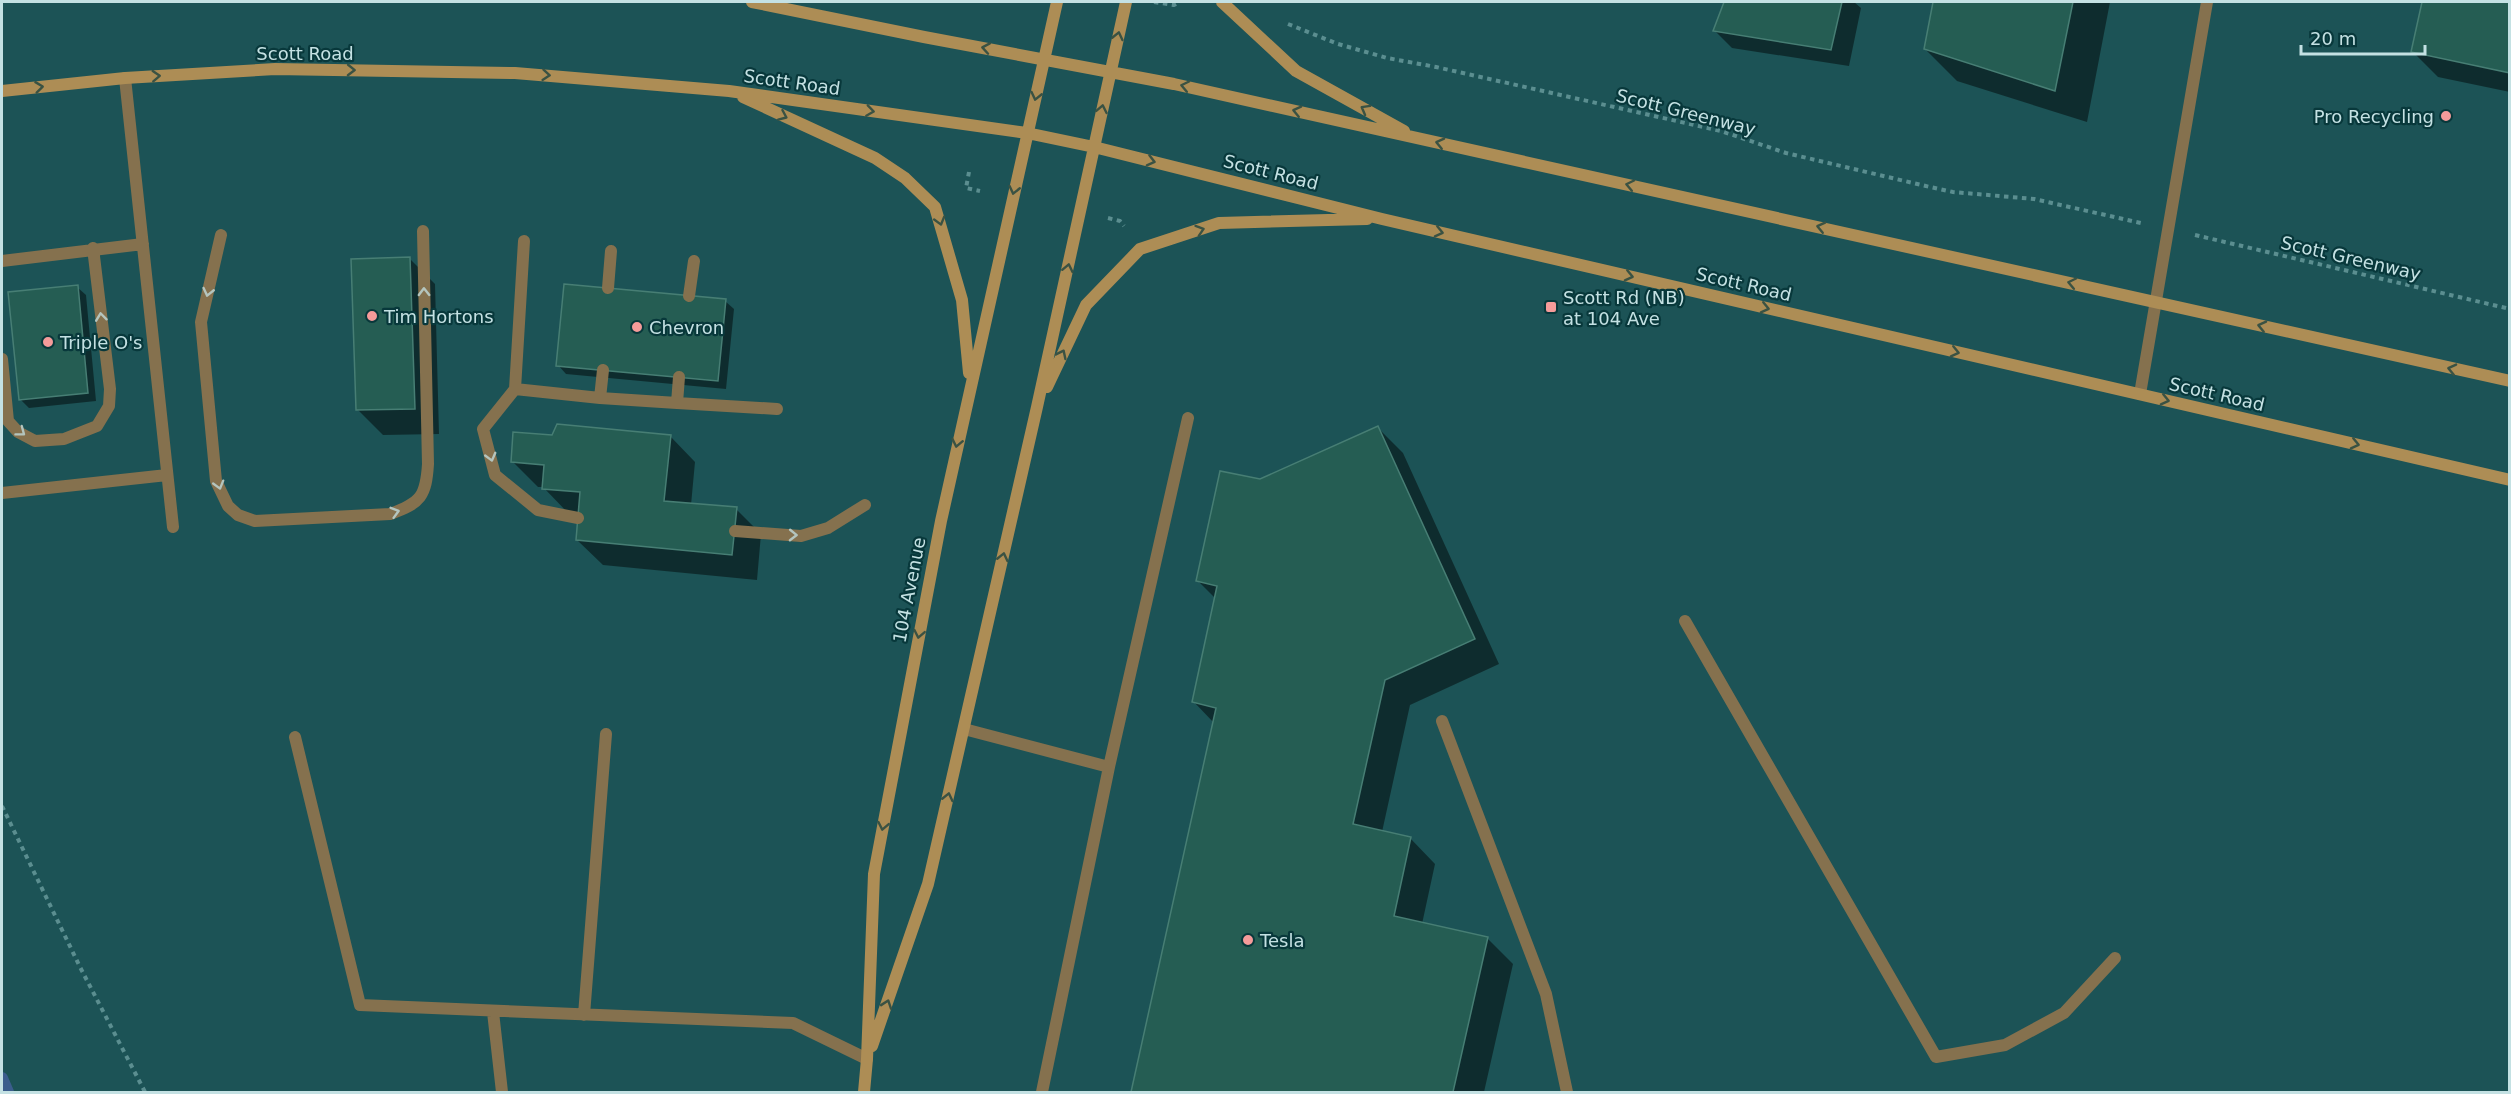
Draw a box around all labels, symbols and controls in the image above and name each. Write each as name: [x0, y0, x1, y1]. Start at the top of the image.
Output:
scale bar: [2301, 18, 2426, 56]
text: 20 m: [2310, 28, 2356, 49]
one-way arrow: [1110, 31, 1123, 41]
one-way arrow: [982, 42, 992, 55]
street label: Scott Road: [256, 43, 354, 64]
one-way arrow: [347, 64, 356, 76]
street label: Scott Road: [742, 65, 842, 99]
one-way arrow: [541, 68, 550, 81]
one-way arrow: [152, 69, 161, 82]
one-way arrow: [35, 81, 44, 93]
one-way arrow: [1180, 81, 1190, 94]
street label: Scott Greenway: [1614, 85, 1758, 140]
one-way arrow: [1030, 90, 1043, 100]
one-way arrow: [866, 104, 875, 117]
one-way arrow: [1095, 104, 1108, 114]
one-way arrow: [1292, 105, 1302, 118]
one-way arrow: [1360, 105, 1371, 116]
place label: Pro Recycling: [2314, 106, 2434, 127]
one-way arrow: [776, 108, 787, 120]
marker: Pro Recycling: [2439, 109, 2453, 123]
one-way arrow: [1435, 137, 1445, 150]
street label: Scott Road: [1221, 150, 1321, 194]
one-way arrow: [1146, 154, 1156, 167]
one-way arrow: [1626, 179, 1636, 192]
one-way arrow: [1008, 185, 1021, 195]
one-way arrow: [933, 216, 945, 226]
one-way arrow: [1816, 221, 1826, 234]
one-way arrow: [1194, 224, 1205, 237]
one-way arrow: [1434, 225, 1444, 238]
street label: Scott Greenway: [2279, 232, 2423, 284]
one-way arrow: [1061, 263, 1074, 273]
street label: Scott Road: [1694, 263, 1794, 305]
one-way arrow: [1624, 269, 1634, 282]
one-way arrow: [2067, 277, 2077, 290]
one-way arrow: [202, 287, 215, 297]
place label: Scott Rd (NB) at 104 Ave: [1563, 287, 1685, 329]
one-way arrow: [418, 288, 431, 297]
marker: Scott Rd (NB) at 104 Ave: [1544, 300, 1558, 314]
one-way arrow: [1759, 300, 1769, 313]
place label: Tim Hortons: [383, 306, 494, 327]
marker: Tim Hortons: [365, 309, 379, 323]
one-way arrow: [95, 312, 108, 321]
place label: Chevron: [649, 317, 724, 338]
marker: Chevron: [630, 320, 644, 334]
one-way arrow: [2257, 320, 2267, 333]
place label: Triple O's: [59, 332, 142, 353]
marker: Triple O's: [41, 335, 55, 349]
one-way arrow: [1949, 344, 1959, 357]
one-way arrow: [1055, 350, 1067, 361]
one-way arrow: [2448, 363, 2458, 376]
street label: Scott Road: [2167, 373, 2267, 415]
one-way arrow: [2160, 393, 2170, 406]
one-way arrow: [14, 425, 25, 436]
one-way arrow: [2350, 437, 2360, 450]
one-way arrow: [952, 438, 965, 448]
one-way arrow: [483, 451, 496, 461]
one-way arrow: [212, 479, 224, 490]
one-way arrow: [389, 507, 400, 519]
one-way arrow: [789, 529, 798, 541]
street label: 104 Avenue: [888, 535, 930, 645]
one-way arrow: [996, 552, 1009, 562]
one-way arrow: [913, 629, 926, 639]
one-way arrow: [941, 792, 954, 802]
one-way arrow: [877, 821, 890, 831]
place label: Tesla: [1259, 930, 1304, 951]
marker: Tesla: [1241, 933, 1255, 947]
one-way arrow: [879, 999, 892, 1009]

